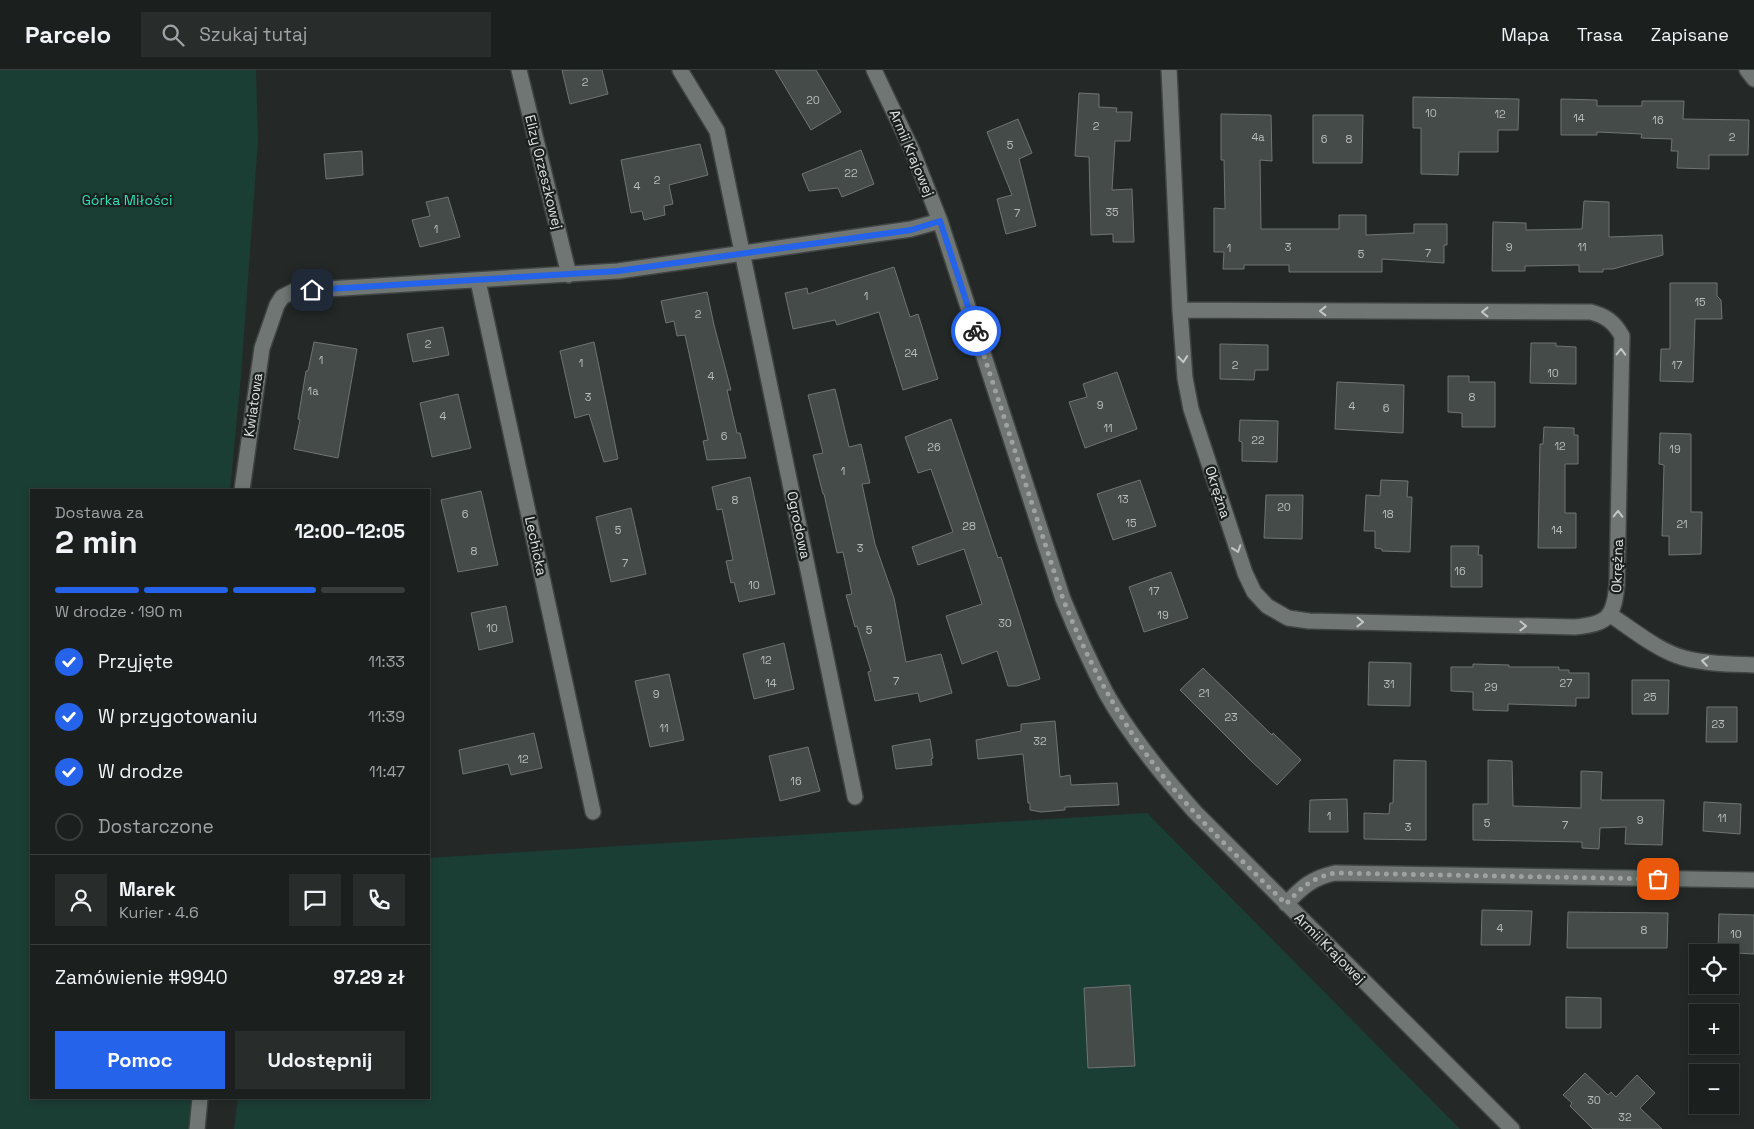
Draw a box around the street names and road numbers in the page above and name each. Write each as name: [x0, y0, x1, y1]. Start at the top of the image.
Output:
street label: Armii Krajowej: [886, 107, 938, 199]
street label: Elizy Orzeszkowej: [521, 113, 567, 231]
street label: Kwiatowa: [240, 372, 266, 438]
street label: Okrężna: [1201, 464, 1235, 520]
street label: Ogrodowa: [783, 490, 815, 560]
street label: Lechicka: [521, 515, 551, 577]
street label: Okrężna: [1607, 539, 1627, 593]
street label: Armii Krajowej: [1291, 909, 1369, 987]

